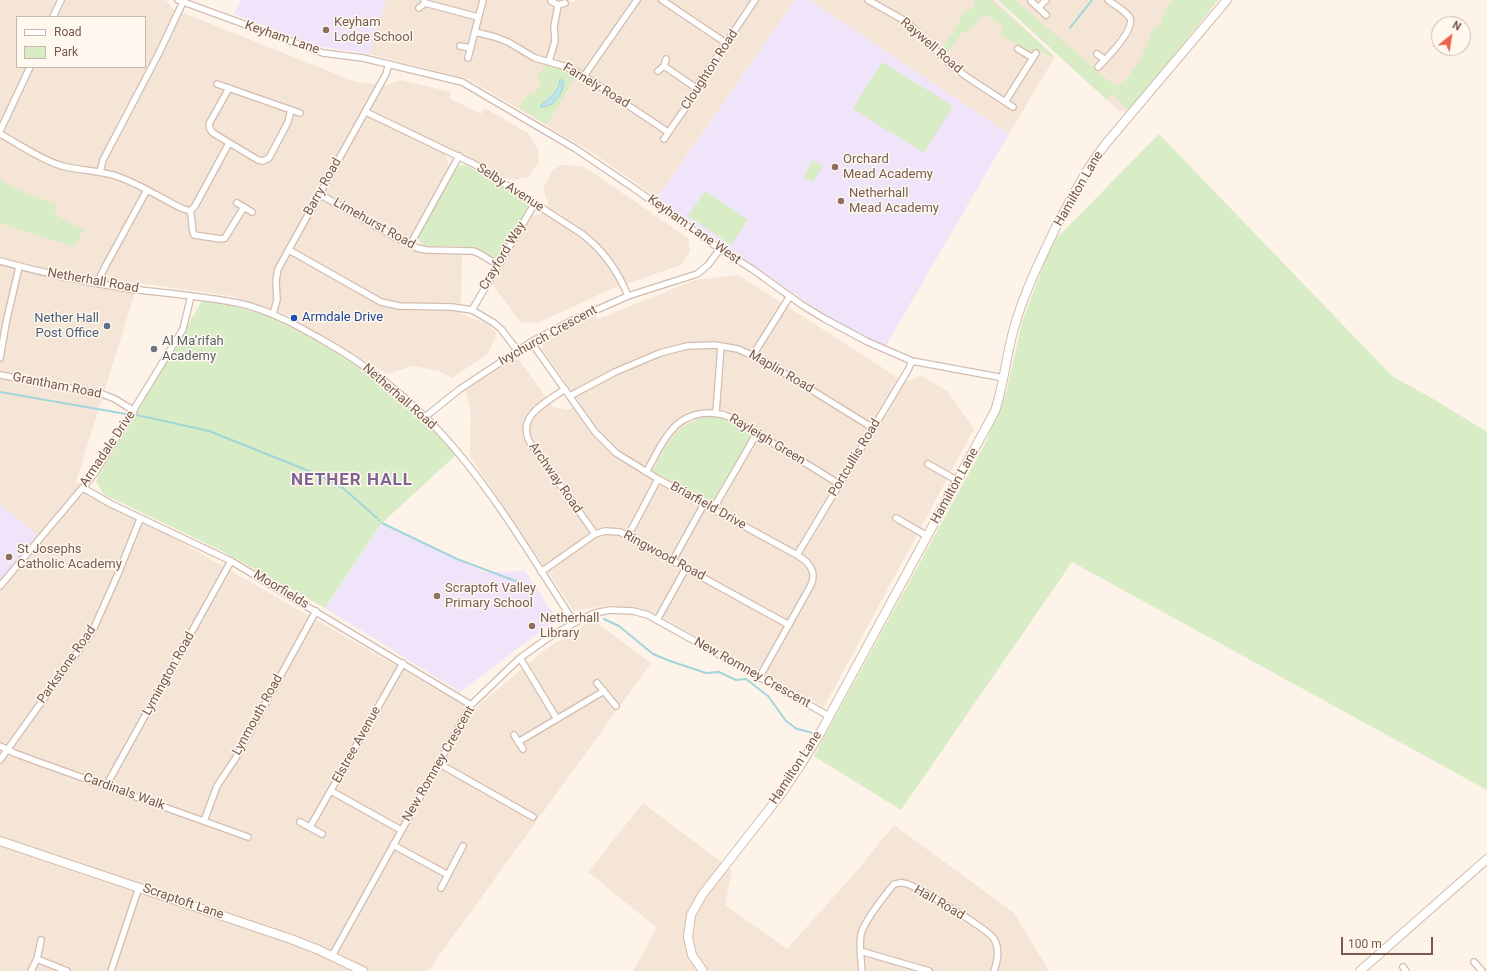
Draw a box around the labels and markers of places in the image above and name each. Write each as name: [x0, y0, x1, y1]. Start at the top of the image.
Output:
place label: Keyham Lodge School: [334, 15, 413, 46]
marker: Keyham Lodge School: [321, 25, 331, 35]
place label: Orchard Mead Academy: [843, 152, 933, 183]
marker: Orchard Mead Academy: [830, 162, 840, 172]
place label: Netherhall Mead Academy: [849, 186, 939, 217]
marker: Netherhall Mead Academy: [836, 196, 846, 206]
place label: Armdale Drive: [302, 310, 383, 326]
place label: Nether Hall Post Office: [34, 311, 99, 342]
marker: Armdale Drive: [289, 313, 299, 323]
marker: Nether Hall Post Office: [102, 321, 112, 331]
place label: Al Ma’rifah Academy: [162, 334, 224, 365]
marker: Al Ma’rifah Academy: [149, 344, 159, 354]
place label: St Josephs Catholic Academy: [17, 542, 122, 573]
marker: St Josephs Catholic Academy: [4, 552, 14, 562]
place label: Scraptoft Valley Primary School: [445, 581, 536, 612]
marker: Scraptoft Valley Primary School: [432, 591, 442, 601]
place label: Netherhall Library: [540, 611, 599, 642]
marker: Netherhall Library: [527, 621, 537, 631]

